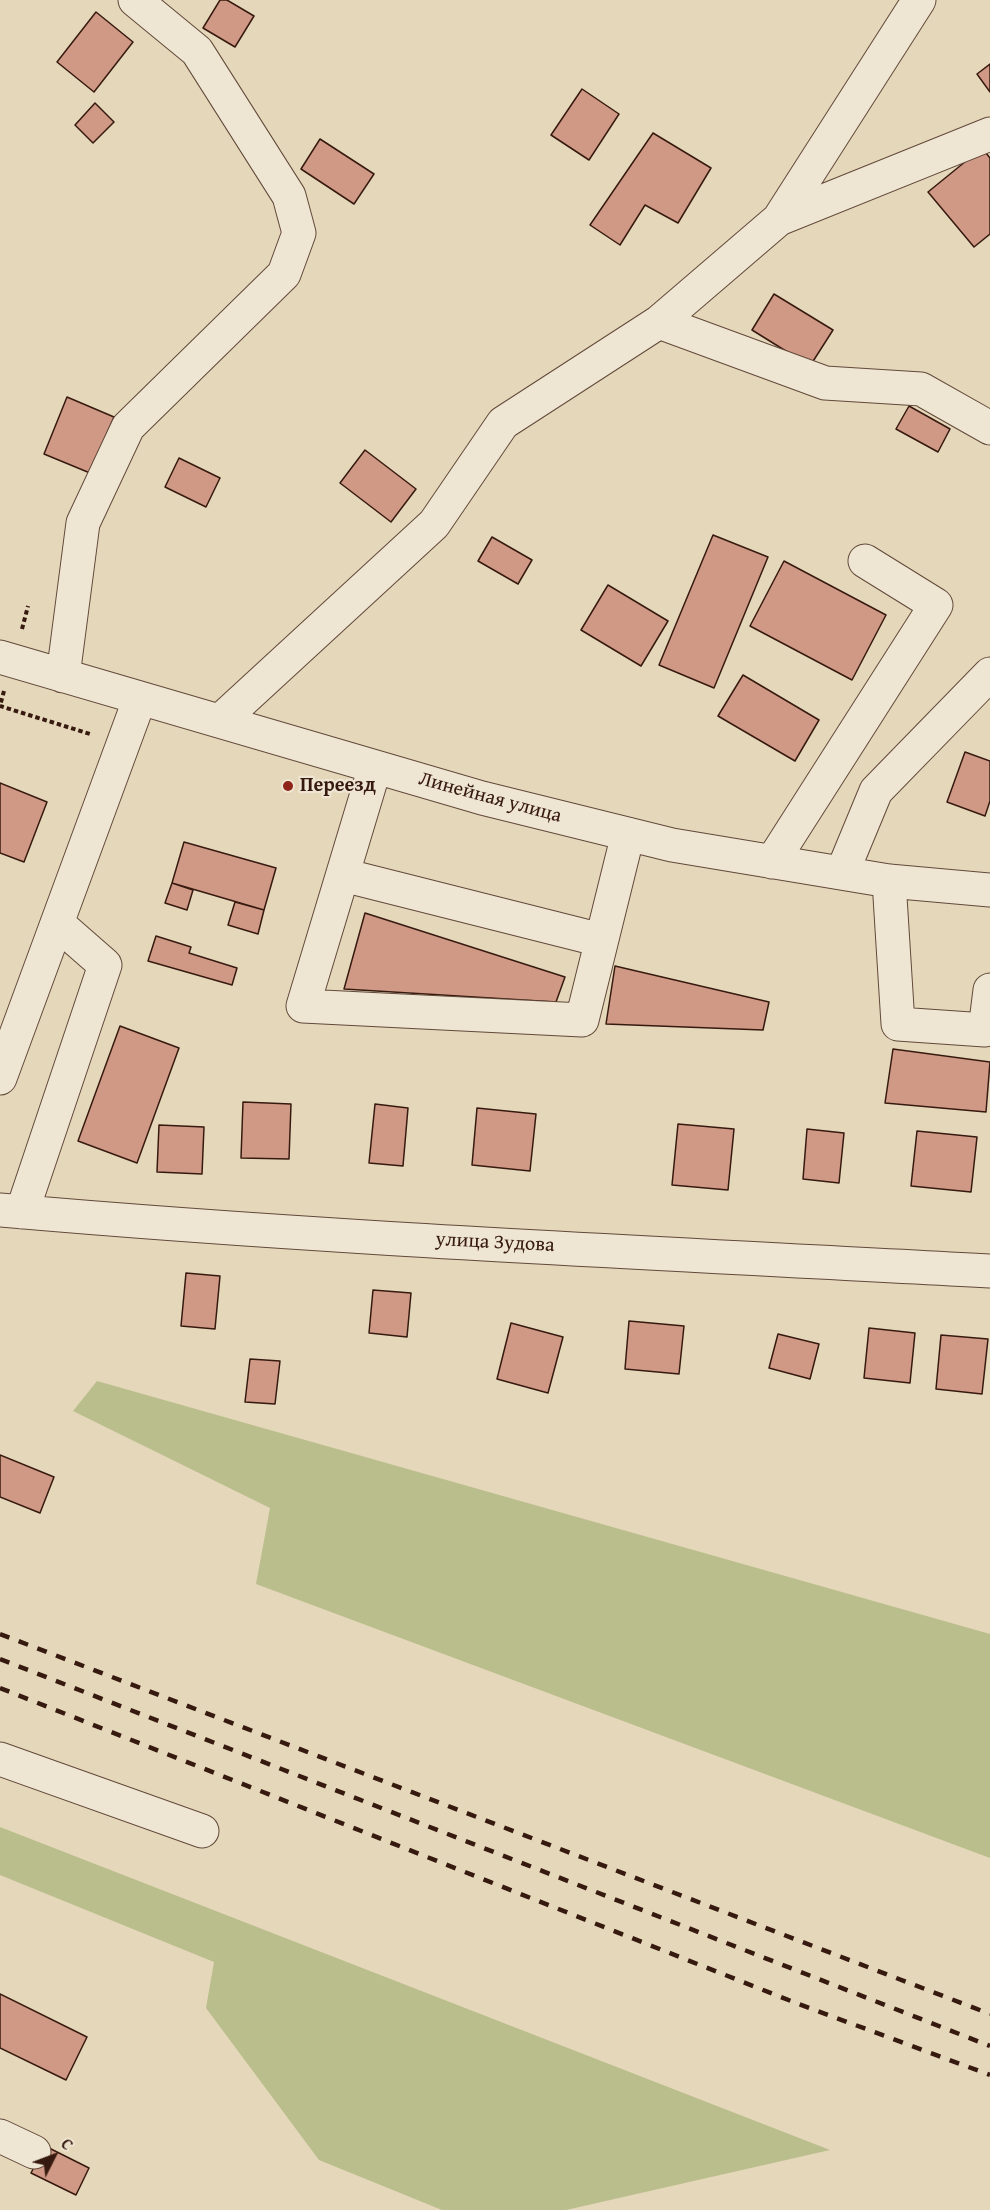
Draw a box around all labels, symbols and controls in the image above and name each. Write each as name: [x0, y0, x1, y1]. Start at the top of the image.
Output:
street label: Линейная улица: [416, 767, 564, 829]
place label: Переезд: [300, 774, 376, 798]
marker: Переезд: [281, 779, 295, 793]
street label: улица Зудова: [435, 1228, 555, 1258]
north arrow: [24, 2126, 84, 2186]
text: С: [55, 2133, 79, 2155]

